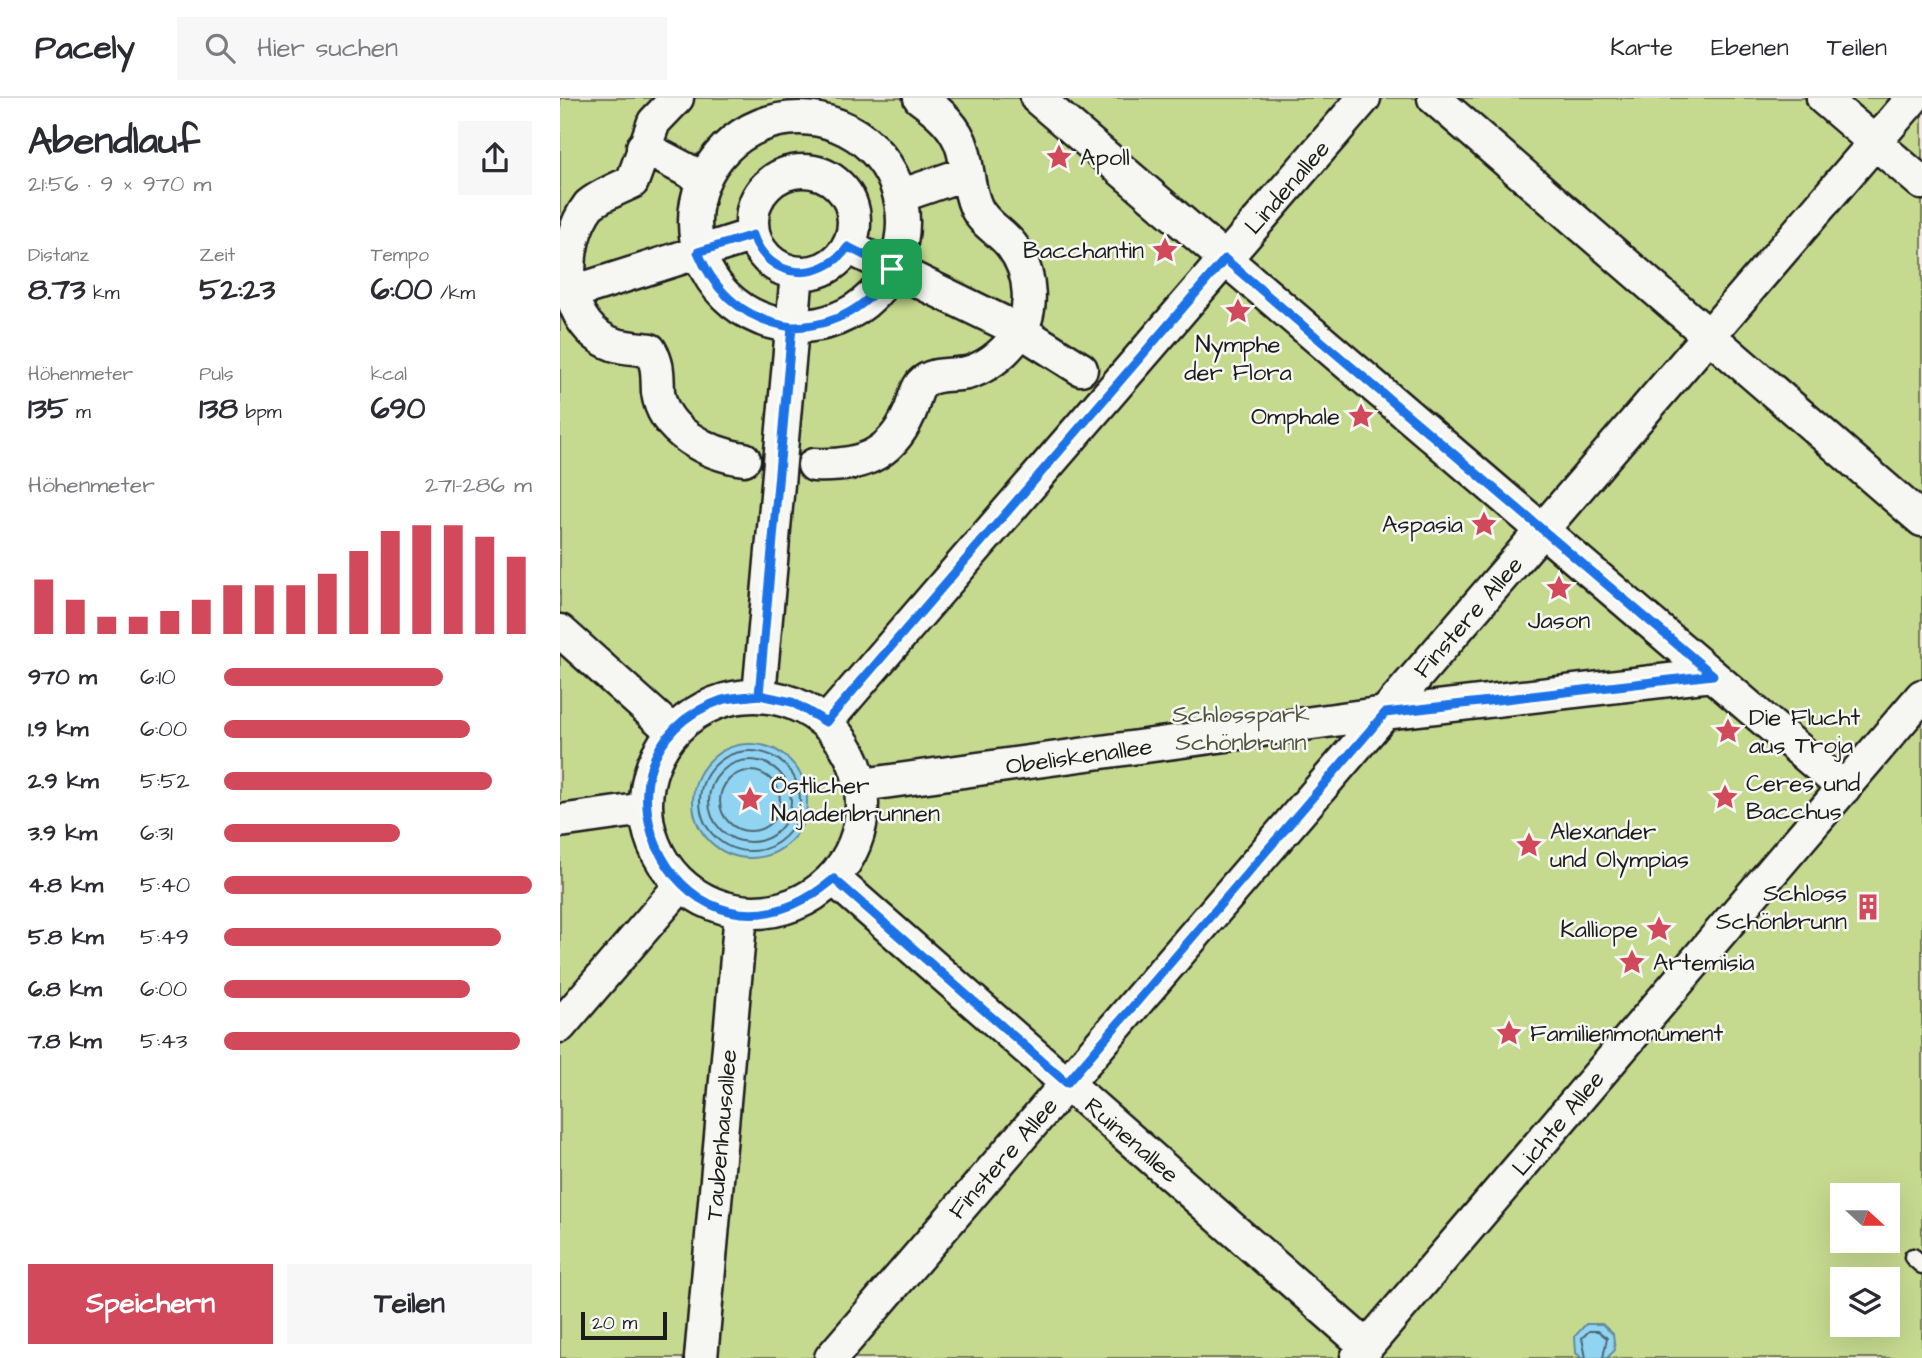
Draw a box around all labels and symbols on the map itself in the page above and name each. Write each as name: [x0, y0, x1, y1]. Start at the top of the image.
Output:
street label: Lindenallee: [1237, 133, 1338, 242]
place label: Apoll: [1080, 141, 1130, 175]
place icon: Apoll: [1044, 142, 1074, 172]
place label: Bacchantin: [1023, 234, 1144, 268]
place icon: Bacchantin: [1150, 235, 1180, 265]
pin: [862, 239, 922, 299]
place icon: Nymphe der Flora: [1223, 296, 1253, 326]
place label: Nymphe der Flora: [1184, 328, 1292, 390]
place label: Omphale: [1251, 400, 1340, 434]
place icon: Omphale: [1346, 401, 1376, 431]
place label: Aspasia: [1382, 508, 1463, 542]
place icon: Aspasia: [1469, 509, 1499, 539]
street label: Finstere Allee: [1406, 549, 1531, 686]
place icon: Jason: [1544, 573, 1574, 603]
place label: Jason: [1528, 604, 1590, 638]
park label: Schlosspark Schönbrunn: [1172, 698, 1310, 760]
place label: Die Flucht aus Troja: [1749, 701, 1860, 763]
place icon: Die Flucht aus Troja: [1713, 716, 1743, 746]
street label: Obeliskenallee: [1004, 730, 1155, 784]
place label: Ceres und Bacchus: [1746, 767, 1860, 829]
place label: Östlicher Najadenbrunnen: [771, 769, 940, 831]
place icon: Ceres und Bacchus: [1710, 782, 1740, 812]
place icon: Östlicher Najadenbrunnen: [735, 784, 765, 814]
place label: Alexander und Olympias: [1550, 815, 1689, 878]
place icon: Alexander und Olympias: [1514, 830, 1544, 860]
place label: Schloss Schönbrunn: [1716, 877, 1847, 939]
building icon: Schloss Schönbrunn: [1853, 892, 1883, 922]
place label: Kalliope: [1560, 913, 1638, 947]
place icon: Kalliope: [1644, 914, 1674, 944]
place label: Artemisia: [1653, 946, 1755, 980]
place icon: Artemisia: [1617, 947, 1647, 977]
place label: Familienmonument: [1530, 1017, 1724, 1051]
place icon: Familienmonument: [1494, 1018, 1524, 1048]
street label: Taubenhausallee: [698, 1048, 746, 1222]
street label: Lichte Allee: [1504, 1063, 1613, 1184]
street label: Finstere Allee: [941, 1090, 1066, 1227]
street label: Ruinenallee: [1077, 1090, 1186, 1192]
north arrow: [1830, 1183, 1900, 1253]
scale bar: [581, 1309, 667, 1341]

